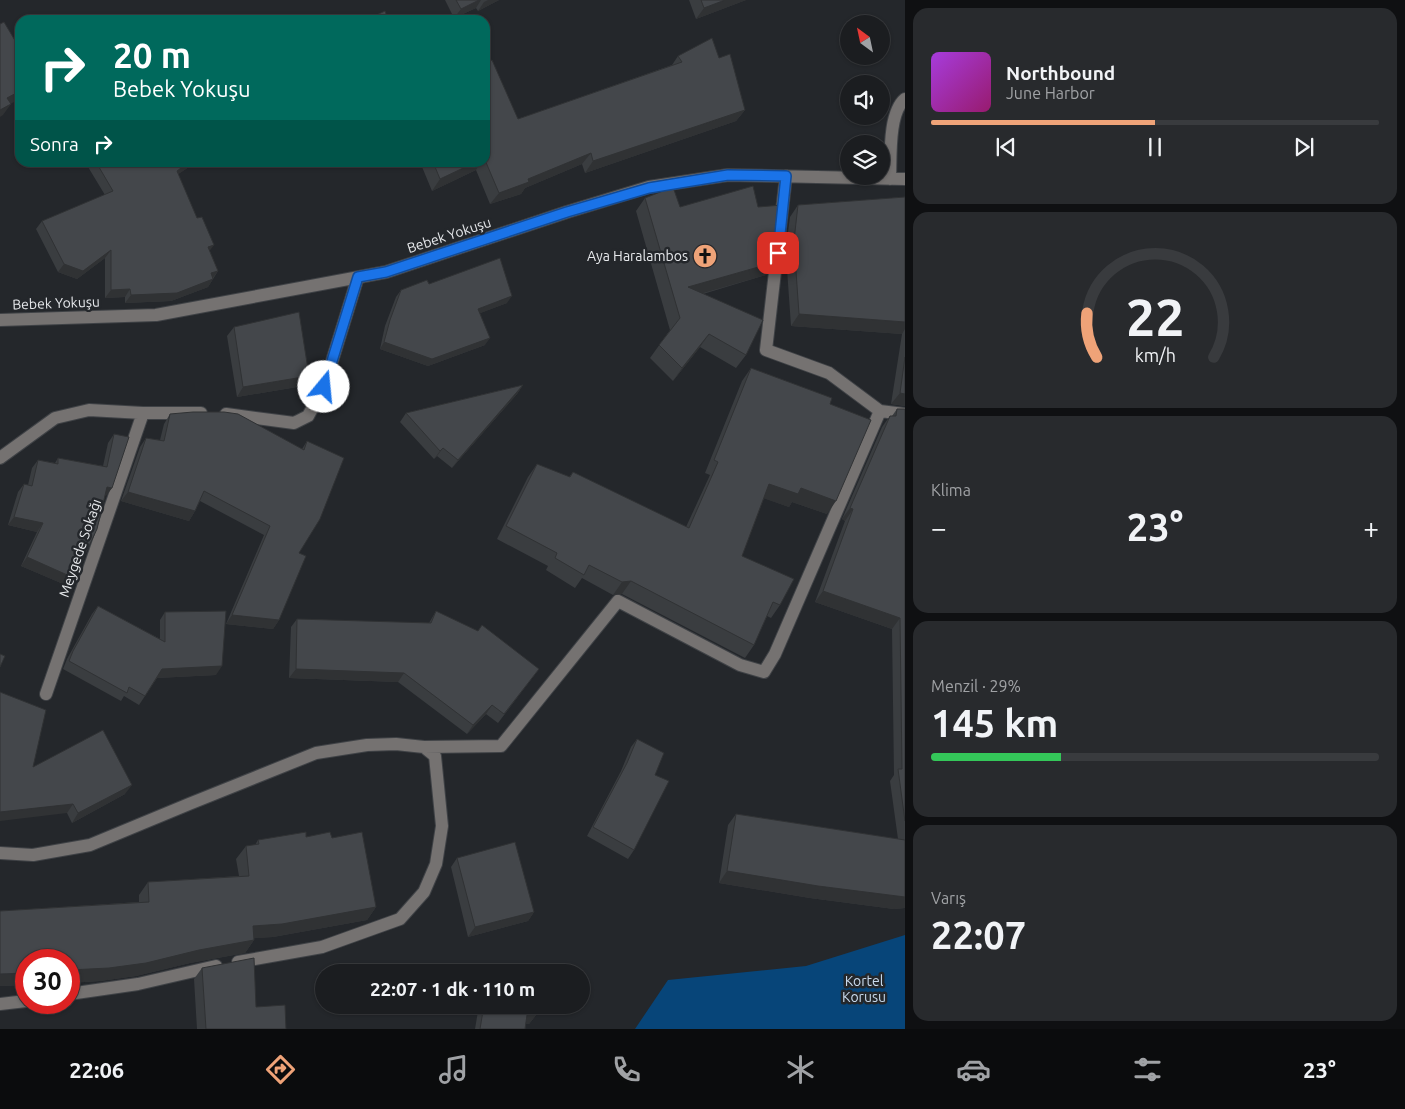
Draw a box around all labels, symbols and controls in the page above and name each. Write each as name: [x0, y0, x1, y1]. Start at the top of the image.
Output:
north arrow: [840, 15, 890, 65]
map controls: [840, 15, 890, 185]
icon: right: [30, 35, 95, 100]
text: 20 m: [113, 35, 191, 75]
text: Northbound: [1006, 62, 1115, 84]
button: sound: [840, 75, 890, 125]
text: Bebek Yokuşu: [113, 76, 251, 101]
text: June Harbor: [1006, 84, 1095, 102]
icon: right: [89, 130, 117, 158]
text: Sonra: [30, 133, 79, 155]
icon: previous: [992, 133, 1020, 161]
icon: pause: [1141, 133, 1169, 161]
icon: next: [1290, 133, 1318, 161]
button: layers: [840, 135, 890, 185]
street label: Bebek Yokuşu: [405, 214, 493, 256]
pin: [757, 232, 799, 274]
icon: arrive: [764, 239, 792, 267]
church icon: Aya Haralambos: [692, 243, 718, 269]
place label: Aya Haralambos: [587, 248, 688, 264]
text: 22: [1126, 288, 1184, 346]
street label: Bebek Yokuşu: [12, 293, 100, 313]
text: km/h: [1134, 345, 1176, 365]
position arrow: [297, 360, 349, 412]
text: Klima: [931, 481, 971, 499]
street label: Meygede Sokağı: [56, 497, 104, 599]
text: 23°: [1127, 506, 1183, 548]
text: −: [931, 512, 947, 543]
text: +: [1363, 512, 1379, 543]
text: Menzil · 29%: [931, 677, 1021, 695]
text: 145 km: [931, 702, 1058, 744]
text: Varış: [931, 889, 966, 907]
text: 22:07: [931, 914, 1026, 956]
speed limit sign: 30: [15, 949, 80, 1014]
park label: Kortel Korusu: [842, 973, 886, 1005]
text: 22:07 · 1 dk · 110 m: [370, 978, 535, 1000]
icon: directions: [263, 1052, 298, 1087]
icon: music: [436, 1052, 471, 1087]
icon: phone: [609, 1052, 644, 1087]
icon: climate: [783, 1052, 818, 1087]
icon: car: [956, 1052, 991, 1087]
icon: filters: [1130, 1052, 1165, 1087]
text: 22:06: [69, 1057, 124, 1082]
text: 23°: [1303, 1057, 1336, 1082]

